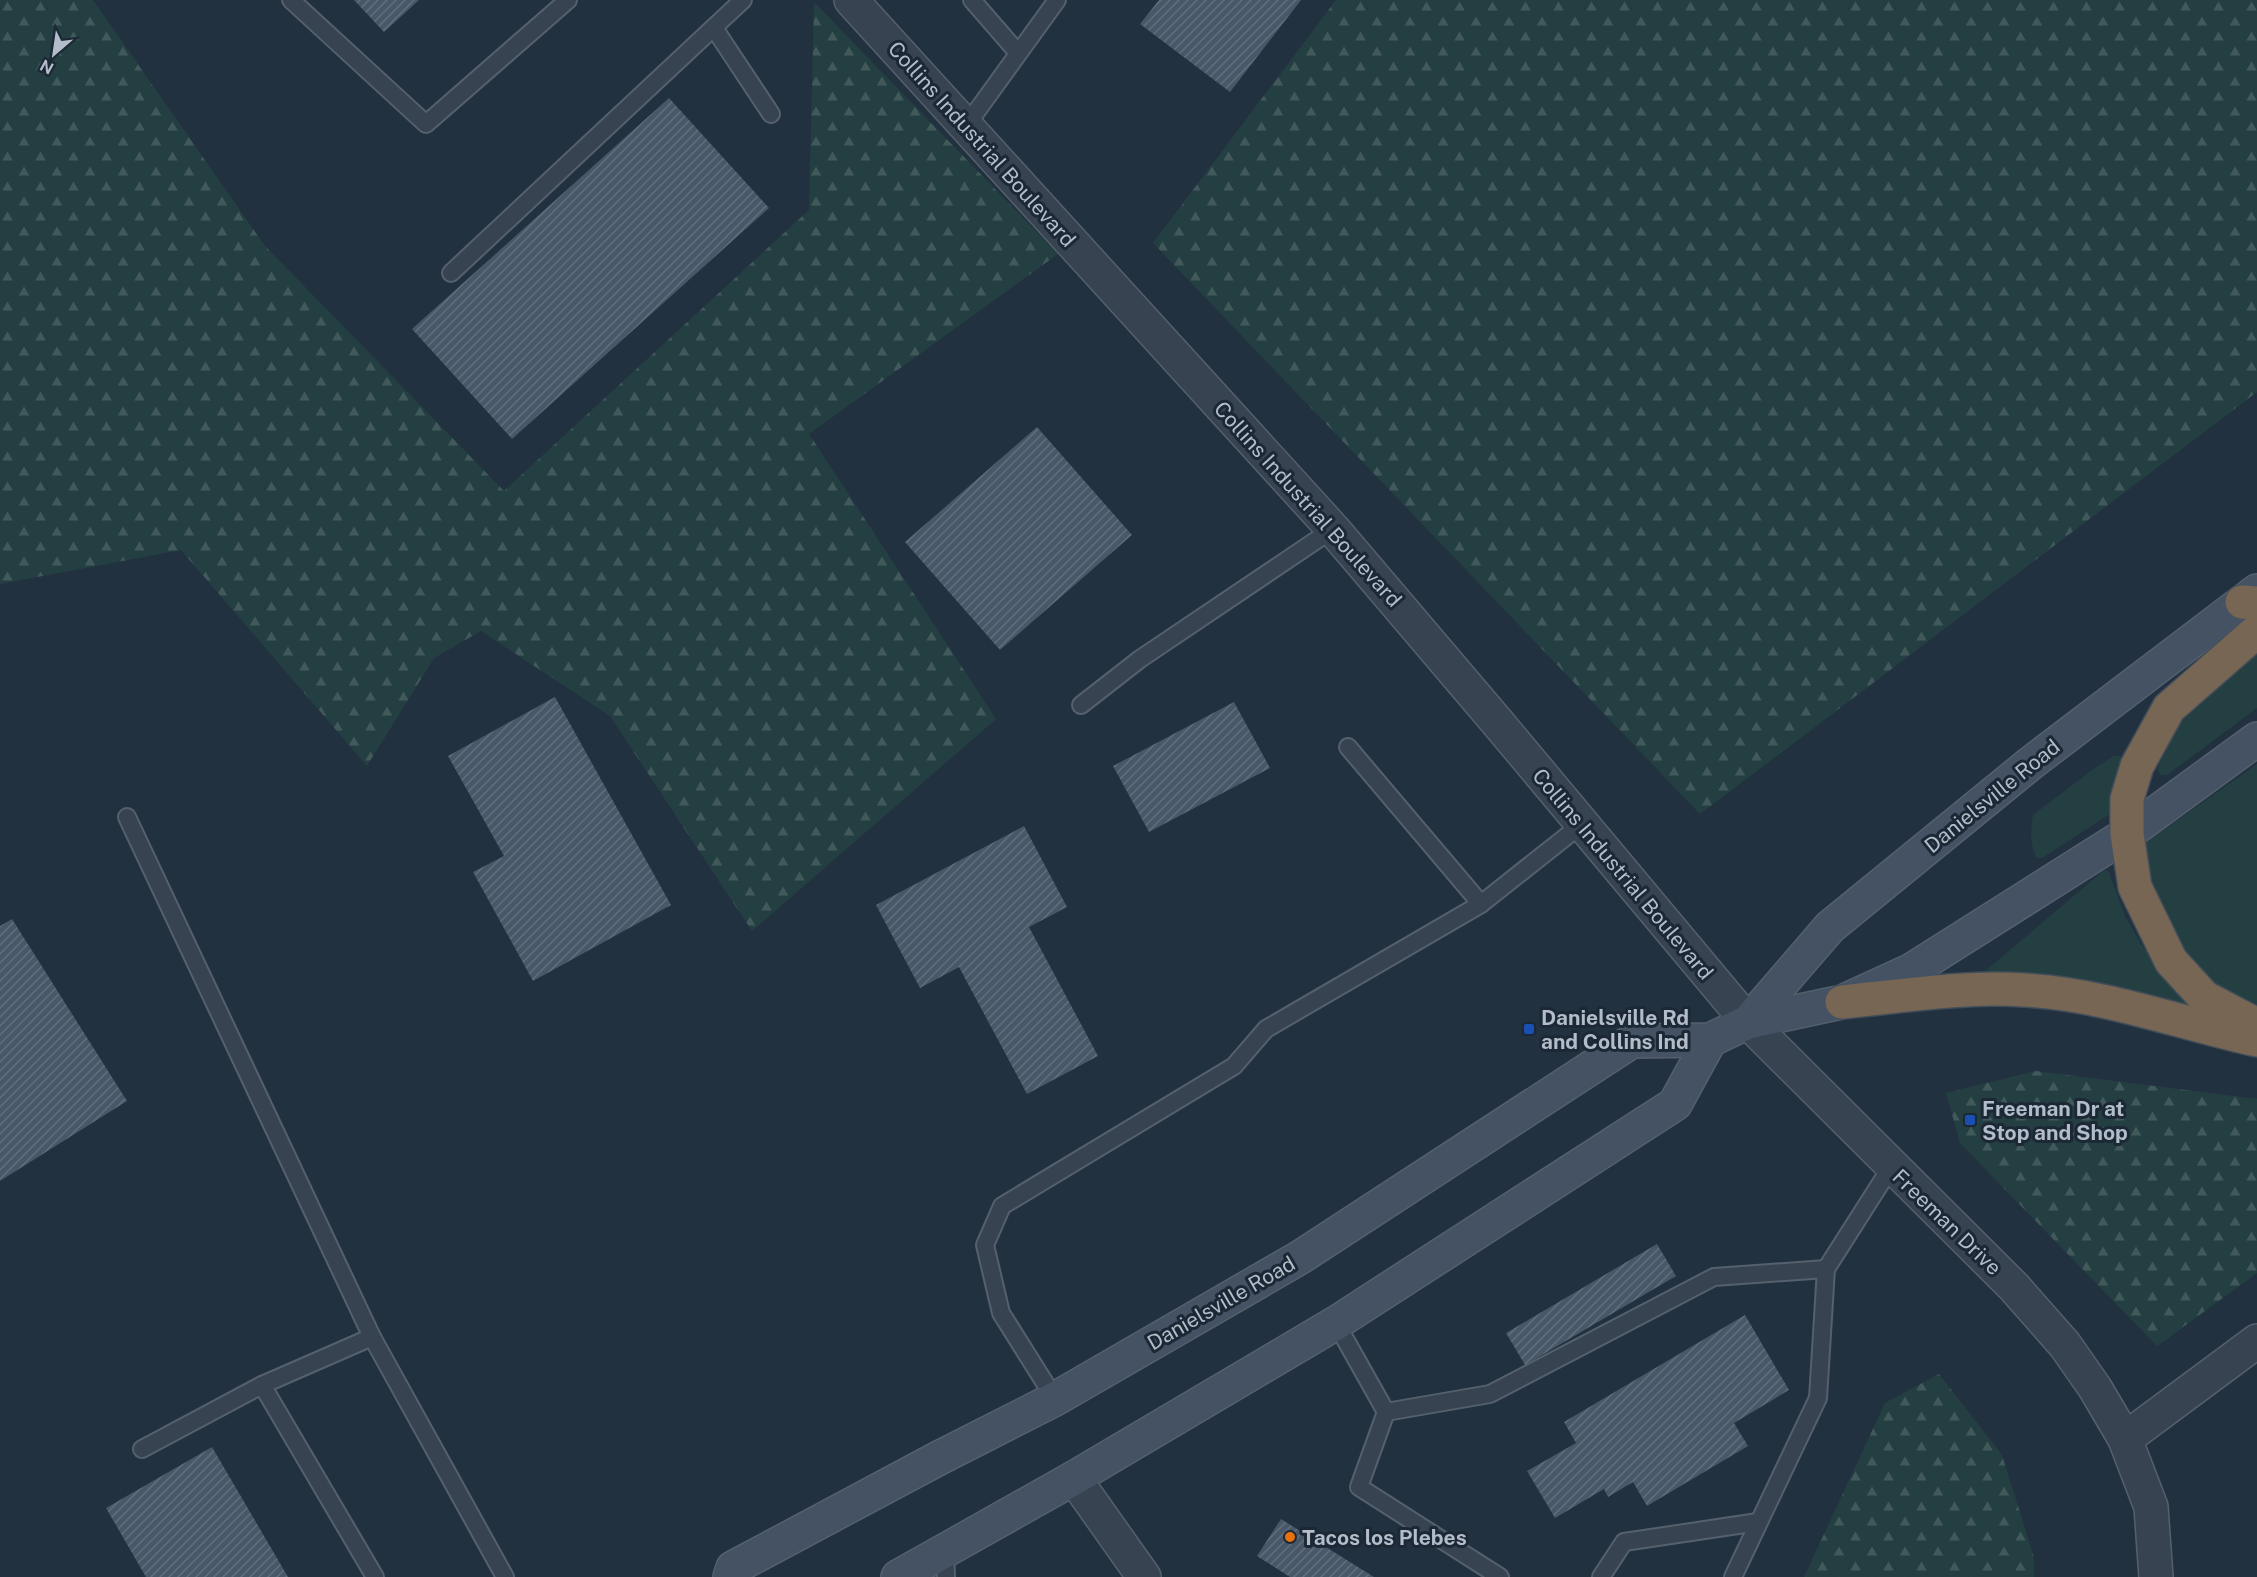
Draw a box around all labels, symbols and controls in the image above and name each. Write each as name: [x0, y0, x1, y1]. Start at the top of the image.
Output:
north arrow: [24, 24, 84, 84]
street label: Collins Industrial Boulevard: [883, 36, 1081, 252]
text: N: [37, 55, 57, 78]
street label: Collins Industrial Boulevard: [1209, 396, 1407, 612]
street label: Danielsville Road: [1919, 734, 2065, 858]
street label: Collins Industrial Boulevard: [1527, 763, 1719, 985]
place label: Danielsville Rd and Collins Ind: [1541, 1005, 1689, 1054]
marker: Danielsville Rd and Collins Ind: [1522, 1022, 1536, 1036]
place label: Freeman Dr at Stop and Shop: [1982, 1096, 2128, 1145]
marker: Freeman Dr at Stop and Shop: [1963, 1113, 1977, 1127]
street label: Freeman Drive: [1887, 1164, 2007, 1280]
street label: Danielsville Road: [1143, 1251, 1299, 1355]
place label: Tacos los Plebes: [1302, 1525, 1467, 1550]
marker: Tacos los Plebes: [1283, 1530, 1297, 1544]

